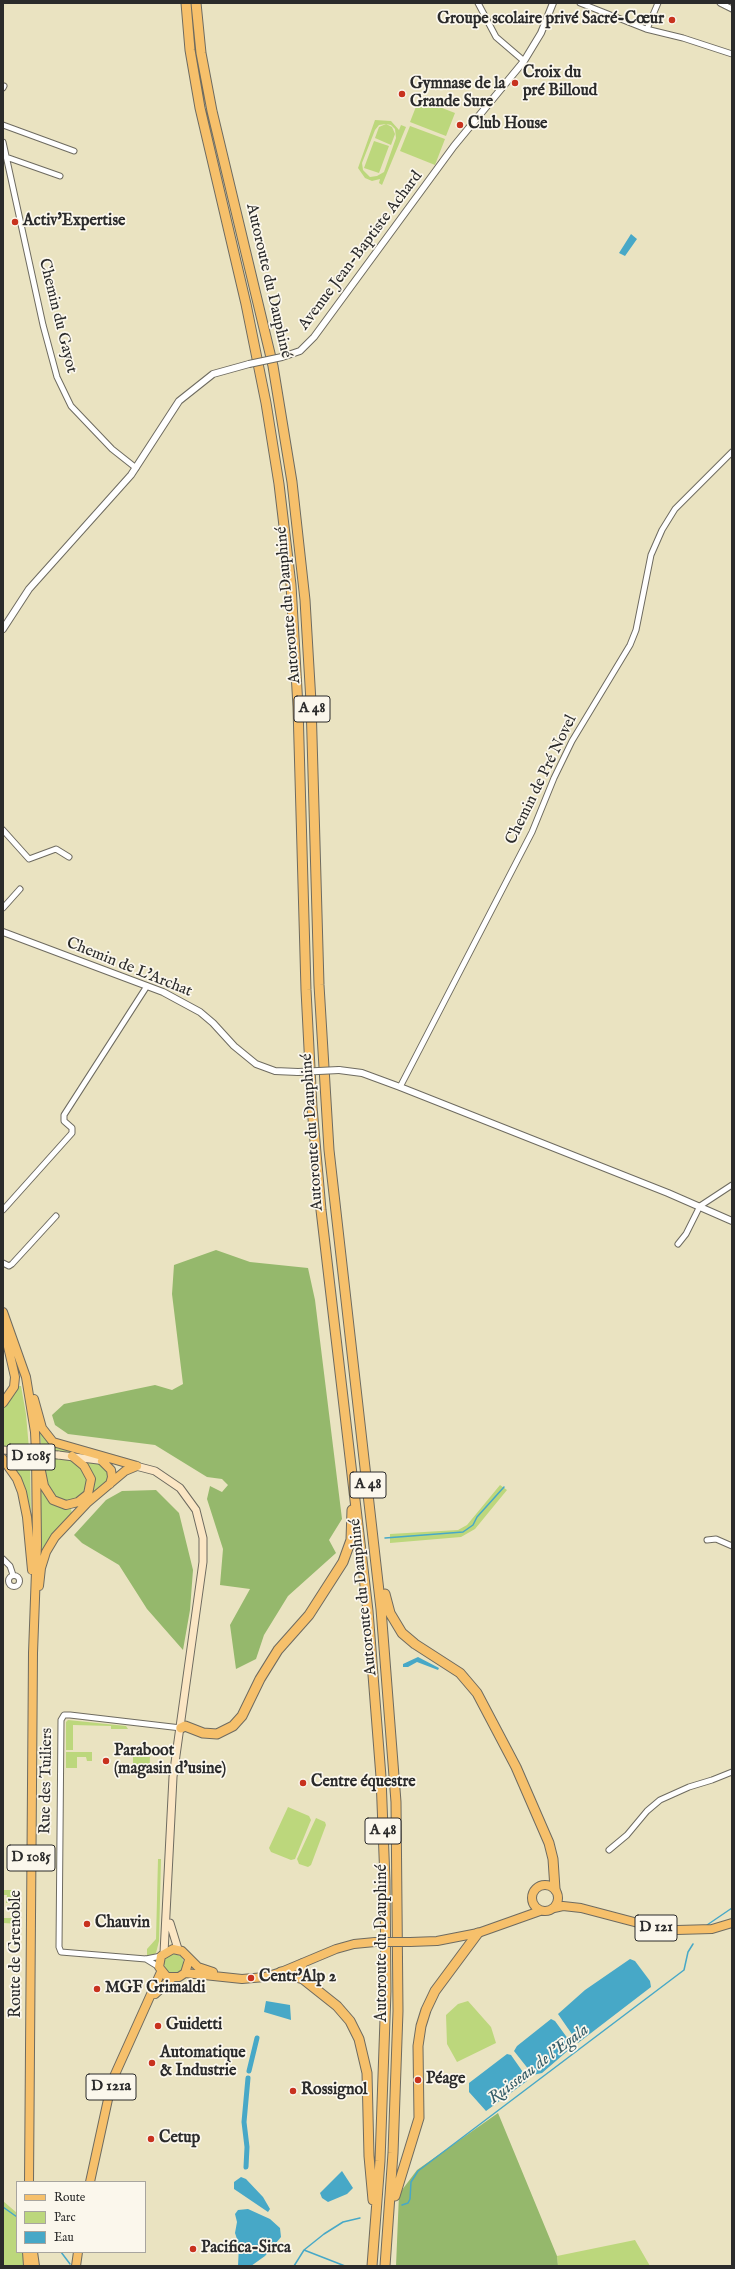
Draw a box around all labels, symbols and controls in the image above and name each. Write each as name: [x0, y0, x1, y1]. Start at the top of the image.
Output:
place label: Groupe scolaire privé Sacré-Cœur: [437, 10, 664, 30]
marker: Groupe scolaire privé Sacré-Cœur: [667, 15, 677, 25]
place label: Croix du pré Billoud: [523, 64, 597, 102]
place label: Gymnase de la Grande Sure: [410, 75, 506, 113]
marker: Croix du pré Billoud: [510, 78, 520, 88]
marker: Gymnase de la Grande Sure: [397, 89, 407, 99]
place label: Club House: [468, 115, 547, 135]
marker: Club House: [455, 120, 465, 130]
street label: Avenue Jean-Baptiste Achard: [295, 168, 427, 334]
street label: Autoroute du Dauphiné: [241, 202, 295, 360]
place label: Activ'Expertise: [23, 212, 125, 232]
marker: Activ'Expertise: [10, 217, 20, 227]
street label: Chemin du Gayot: [33, 257, 81, 375]
street label: Autoroute du Dauphiné: [273, 526, 305, 684]
road number: A 48: [294, 696, 330, 722]
street label: Chemin de Pré Novel: [502, 712, 582, 848]
street label: Chemin de L'Archat: [63, 934, 195, 1002]
street label: Autoroute du Dauphiné: [298, 1053, 328, 1211]
road number: D 1085: [7, 1444, 55, 1470]
road number: A 48: [350, 1472, 386, 1498]
street label: Autoroute du Dauphiné: [346, 1518, 382, 1676]
street label: Rue des Tuiliers: [36, 1728, 58, 1834]
place label: Paraboot (magasin d'usine): [114, 1742, 226, 1780]
marker: Paraboot (magasin d'usine): [101, 1756, 111, 1766]
place label: Centre équestre: [311, 1773, 416, 1793]
marker: Centre équestre: [298, 1778, 308, 1788]
road number: A 48: [365, 1818, 401, 1844]
road number: D 1085: [7, 1845, 55, 1871]
street label: Autoroute du Dauphiné: [373, 1864, 393, 2022]
street label: Route de Grenoble: [7, 1890, 27, 2018]
place label: Chauvin: [95, 1914, 150, 1934]
road number: D 121: [635, 1915, 677, 1941]
marker: Chauvin: [82, 1919, 92, 1929]
place label: Centr'Alp 2: [259, 1968, 336, 1988]
marker: Centr'Alp 2: [246, 1973, 256, 1983]
place label: MGF Grimaldi: [105, 1979, 205, 1999]
marker: MGF Grimaldi: [92, 1984, 102, 1994]
place label: Guidetti: [166, 2016, 222, 2036]
marker: Guidetti: [153, 2021, 163, 2031]
water label: Ruisseau de l'Egala: [485, 2021, 593, 2109]
place label: Automatique & Industrie: [160, 2044, 246, 2082]
marker: Automatique & Industrie: [147, 2058, 157, 2068]
place label: Péage: [426, 2070, 465, 2090]
road number: D 121a: [86, 2074, 136, 2100]
marker: Péage: [413, 2075, 423, 2085]
place label: Rossignol: [301, 2081, 367, 2101]
marker: Rossignol: [288, 2086, 298, 2096]
place label: Cetup: [159, 2129, 200, 2149]
marker: Cetup: [146, 2134, 156, 2144]
legend: [16, 2181, 146, 2253]
text: Route: [54, 2190, 85, 2205]
text: Parc: [54, 2210, 76, 2225]
text: Eau: [54, 2230, 74, 2245]
place label: Pacifica-Sirca: [201, 2239, 291, 2259]
marker: Pacifica-Sirca: [188, 2244, 198, 2254]

